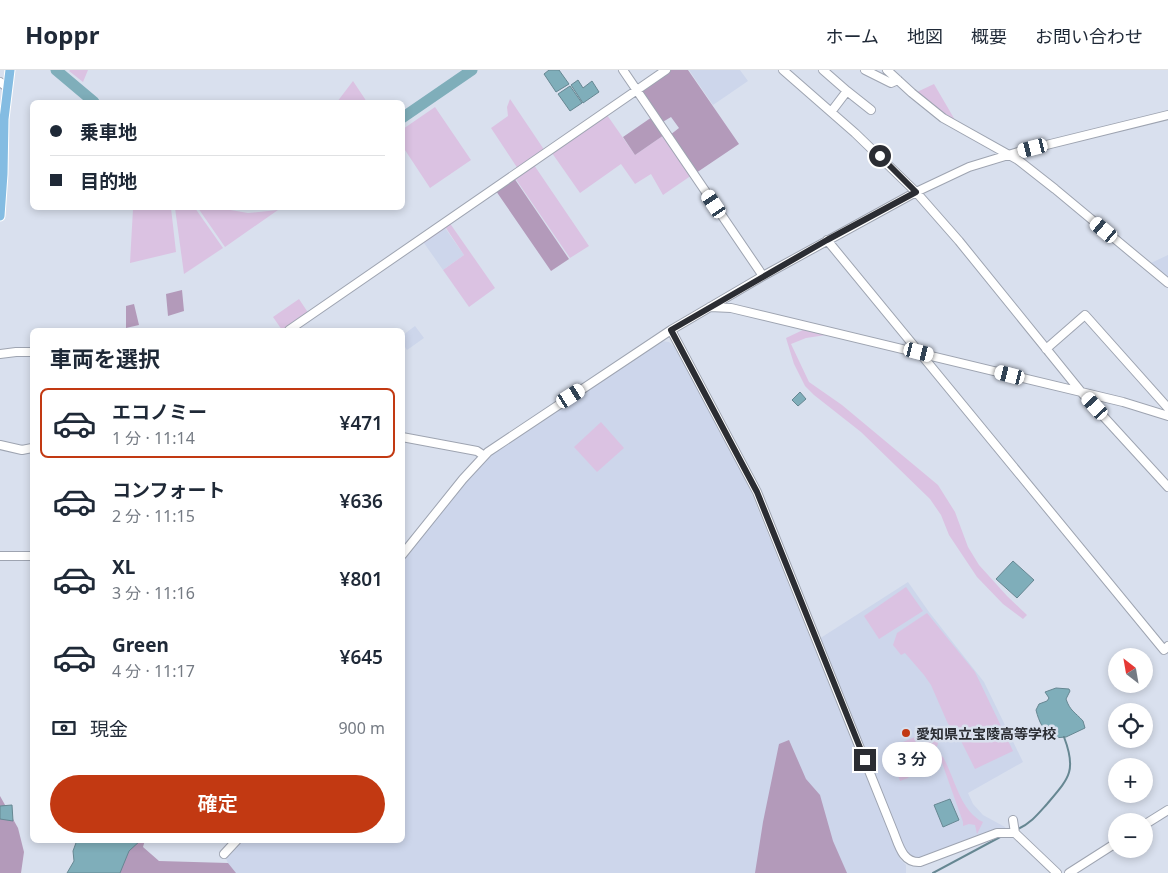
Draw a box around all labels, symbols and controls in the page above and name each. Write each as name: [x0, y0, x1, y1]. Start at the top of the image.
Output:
text: Hoppr: [25, 18, 99, 51]
text: ホーム: [826, 24, 879, 48]
text: 地図: [907, 24, 943, 48]
text: 概要: [971, 24, 1007, 48]
text: お問い合わせ: [1035, 24, 1143, 48]
text: 乗車地: [80, 119, 137, 145]
car: [1016, 137, 1049, 159]
route start: [869, 145, 891, 167]
text: 目的地: [80, 168, 137, 194]
car: [699, 187, 728, 221]
car: [1087, 215, 1120, 245]
car: [902, 341, 935, 363]
text: 車両を選択: [50, 343, 160, 373]
car: [993, 364, 1026, 386]
car: [554, 382, 587, 410]
car: [1079, 390, 1110, 422]
text: エコノミー: [112, 399, 207, 425]
icon: car: [52, 401, 97, 446]
text: ¥471: [340, 410, 383, 436]
text: 1 分 · 11:14: [112, 427, 195, 449]
text: コンフォート: [112, 477, 225, 503]
icon: car: [52, 479, 97, 524]
text: ¥636: [340, 488, 383, 514]
text: 2 分 · 11:15: [112, 505, 195, 527]
text: XL: [112, 554, 135, 580]
icon: car: [52, 557, 97, 602]
text: ¥801: [340, 566, 383, 592]
text: 3 分 · 11:16: [112, 582, 195, 604]
text: Green: [112, 632, 169, 658]
icon: car: [52, 635, 97, 680]
text: ¥645: [340, 644, 383, 670]
north arrow: [1108, 648, 1152, 692]
map controls: [1108, 648, 1153, 858]
text: 4 分 · 11:17: [112, 660, 195, 682]
button: locate: [1108, 703, 1153, 748]
icon: cash: [50, 714, 78, 742]
text: 現金: [90, 716, 128, 742]
text: 900 m: [338, 717, 385, 739]
place label: 愛知県立宝陵高等学校: [916, 724, 1056, 743]
marker: 愛知県立宝陵高等学校: [900, 727, 912, 739]
callout: 3 分: [882, 742, 942, 778]
text: 3 分: [897, 748, 927, 770]
route end: [854, 749, 876, 771]
button: +: [1108, 758, 1153, 803]
button: 確定: [50, 775, 385, 833]
button: −: [1108, 813, 1153, 858]

